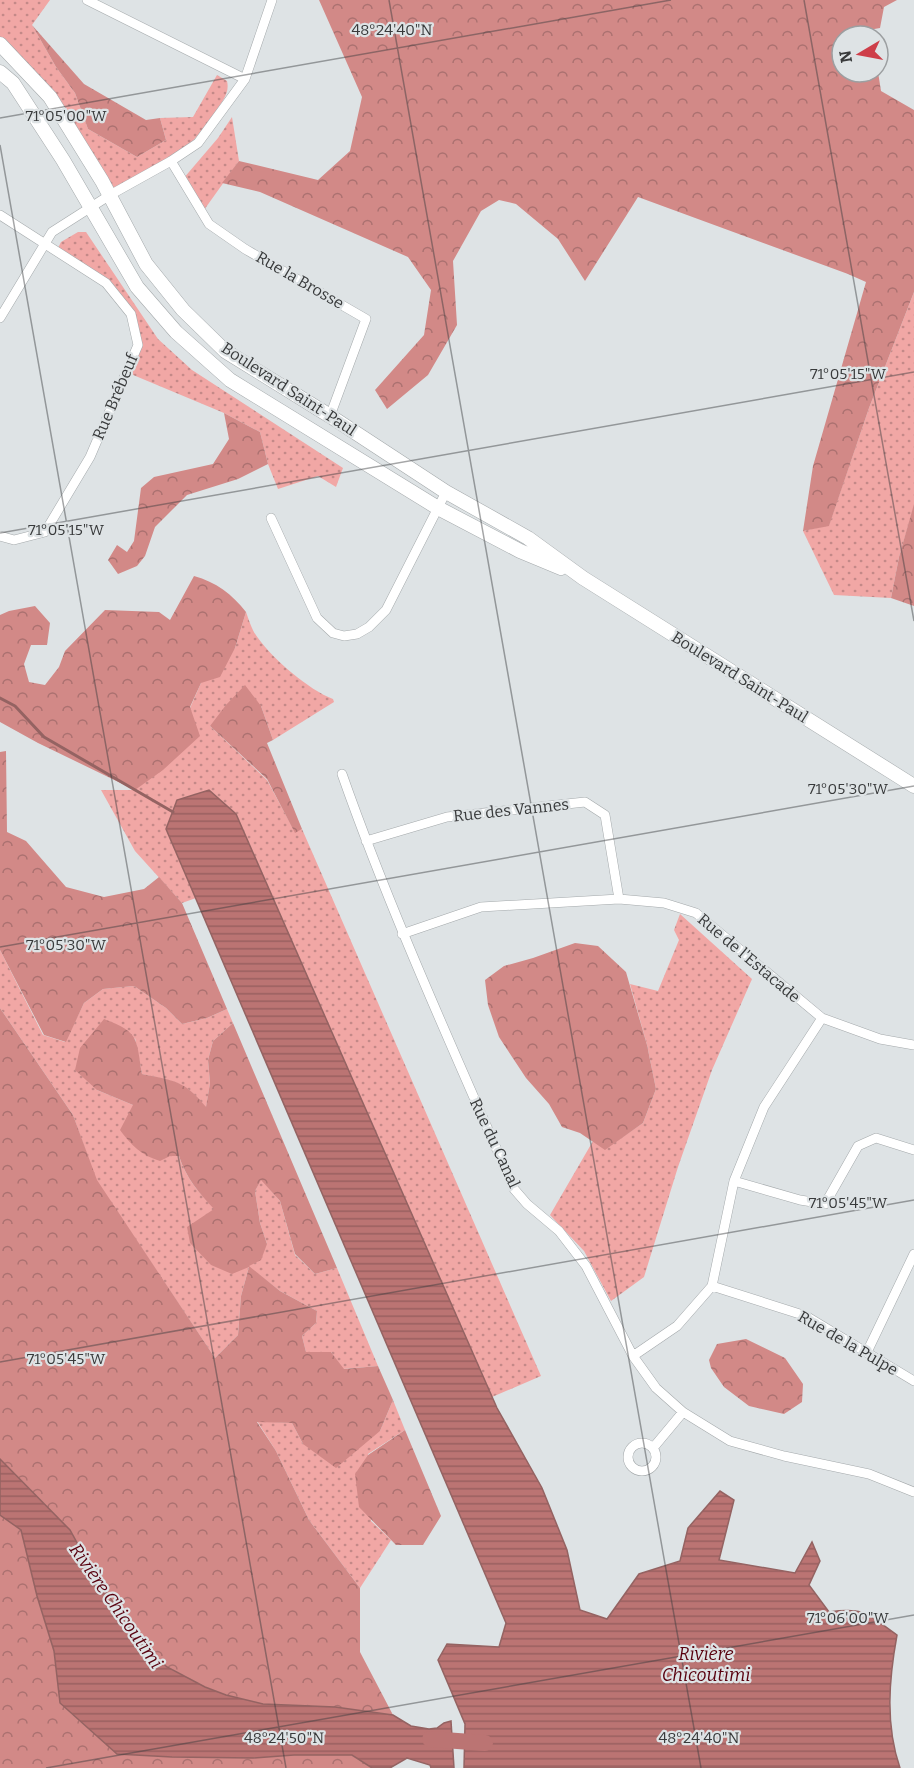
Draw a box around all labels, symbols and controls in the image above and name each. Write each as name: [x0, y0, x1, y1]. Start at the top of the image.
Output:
text: 48°24'40"N: [352, 21, 433, 39]
north arrow: [830, 24, 890, 84]
text: N: [835, 49, 856, 64]
text: 71°05'00"W: [25, 107, 107, 125]
street label: Rue la Brosse: [253, 247, 347, 313]
street label: Boulevard Saint-Paul: [218, 338, 360, 440]
street label: Rue Brébeuf: [88, 350, 142, 443]
text: 71°05'15"W: [810, 365, 887, 383]
text: 71°05'15"W: [28, 521, 105, 539]
street label: Boulevard Saint-Paul: [668, 627, 812, 727]
text: 71°05'30"W: [808, 780, 889, 798]
street label: Rue des Vannes: [452, 794, 570, 826]
street label: Rue de l'Estacade: [694, 910, 804, 1006]
text: 71°05'30"W: [26, 936, 107, 954]
street label: Rue du Canal: [466, 1095, 524, 1191]
text: 71°05'45"W: [809, 1194, 888, 1212]
street label: Rue de la Pulpe: [795, 1307, 901, 1379]
text: 71°05'45"W: [27, 1350, 106, 1368]
water label: Rivière Chicoutimi: [65, 1539, 167, 1673]
text: 71°06'00"W: [807, 1609, 890, 1627]
water label: Rivière Chicoutimi: [662, 1643, 750, 1686]
text: 48°24'50"N: [244, 1729, 324, 1747]
text: 48°24'40"N: [659, 1729, 740, 1747]

